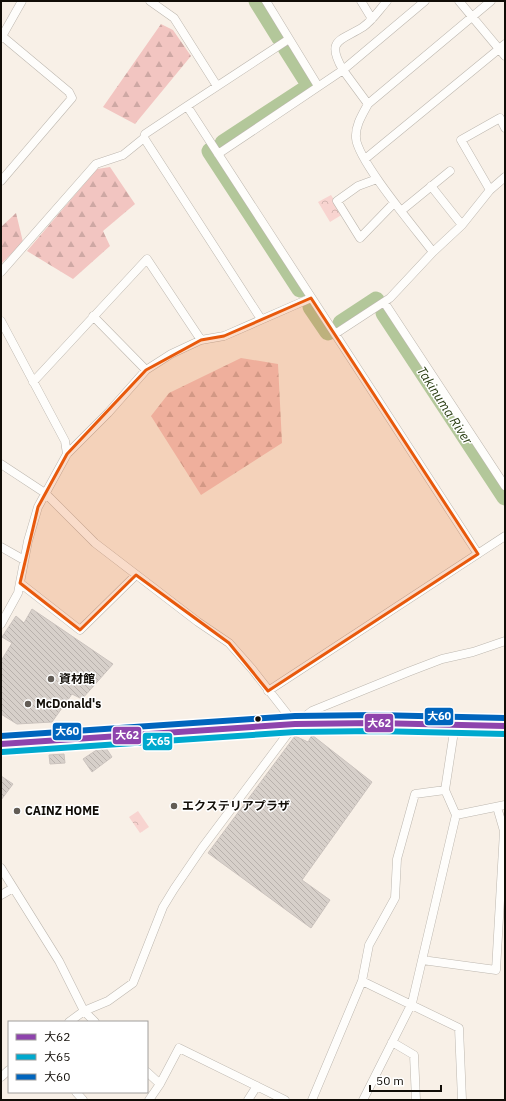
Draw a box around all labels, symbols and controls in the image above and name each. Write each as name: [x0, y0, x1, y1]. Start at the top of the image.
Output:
water label: Takinuma River: [413, 363, 477, 449]
place label: 資材館: [59, 671, 95, 686]
marker: 資材館: [46, 674, 56, 684]
place label: McDonald's: [36, 696, 101, 711]
marker: McDonald's: [23, 699, 33, 709]
line badge: 大60: [424, 707, 454, 726]
text: 大60: [427, 709, 451, 723]
line badge: 大62: [364, 713, 394, 733]
unlabelled marker: [253, 714, 263, 724]
text: 大62: [367, 716, 391, 730]
line badge: 大60: [52, 722, 82, 741]
text: 大60: [55, 724, 79, 738]
line badge: 大62: [112, 726, 142, 745]
text: 大62: [115, 728, 139, 742]
line badge: 大65: [142, 732, 173, 751]
text: 大65: [146, 734, 170, 748]
place label: エクステリアプラザ: [182, 798, 290, 813]
marker: エクステリアプラザ: [169, 801, 179, 811]
place label: CAINZ HOME: [25, 803, 99, 818]
marker: CAINZ HOME: [12, 806, 22, 816]
legend: [8, 1021, 148, 1093]
text: 大62: [44, 1029, 70, 1044]
text: 大65: [44, 1049, 70, 1064]
scale bar: [370, 1067, 441, 1093]
text: 大60: [44, 1069, 70, 1084]
text: 50 m: [376, 1073, 404, 1088]

